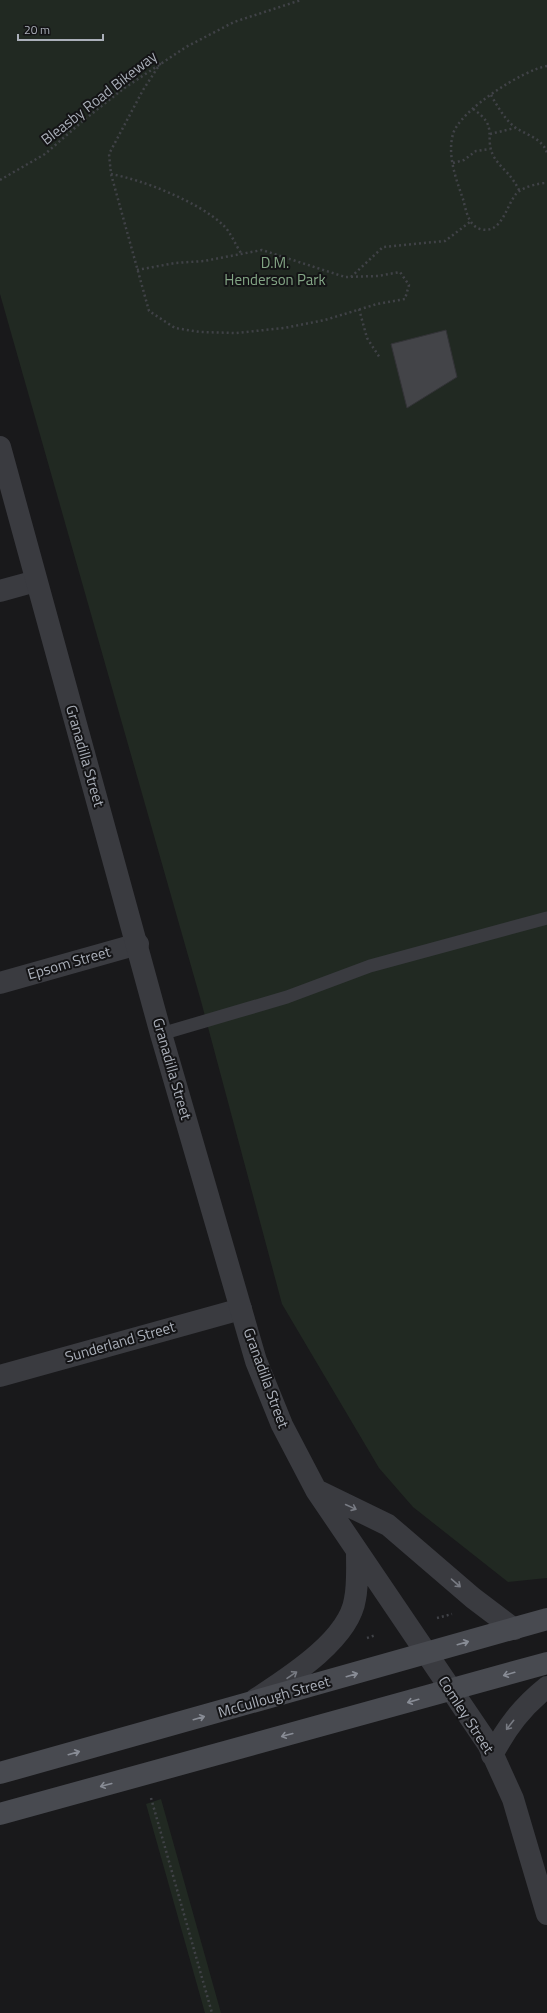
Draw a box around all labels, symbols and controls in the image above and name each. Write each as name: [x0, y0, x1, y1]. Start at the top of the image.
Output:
scale bar: [18, 16, 103, 42]
text: 20 m: [24, 20, 50, 39]
street label: Bleasby Road Bikeway: [36, 45, 162, 150]
park label: D.M. Henderson Park: [224, 251, 326, 291]
street label: Granadilla Street: [60, 702, 111, 810]
street label: Epsom Street: [25, 939, 114, 985]
street label: Granadilla Street: [147, 1015, 198, 1123]
street label: Sunderland Street: [62, 1315, 178, 1368]
street label: Granadilla Street: [238, 1324, 296, 1432]
one-way arrow: [345, 1504, 357, 1511]
one-way arrow: [450, 1578, 461, 1587]
one-way arrow: [456, 1639, 469, 1646]
street label: McCullough Street: [215, 1669, 333, 1724]
one-way arrow: [286, 1671, 297, 1679]
one-way arrow: [345, 1671, 358, 1678]
street label: Comley Street: [433, 1671, 501, 1759]
one-way arrow: [503, 1671, 516, 1678]
one-way arrow: [407, 1698, 420, 1705]
one-way arrow: [193, 1713, 206, 1721]
one-way arrow: [506, 1719, 515, 1730]
one-way arrow: [281, 1732, 294, 1739]
one-way arrow: [68, 1748, 81, 1756]
one-way arrow: [100, 1782, 113, 1789]

